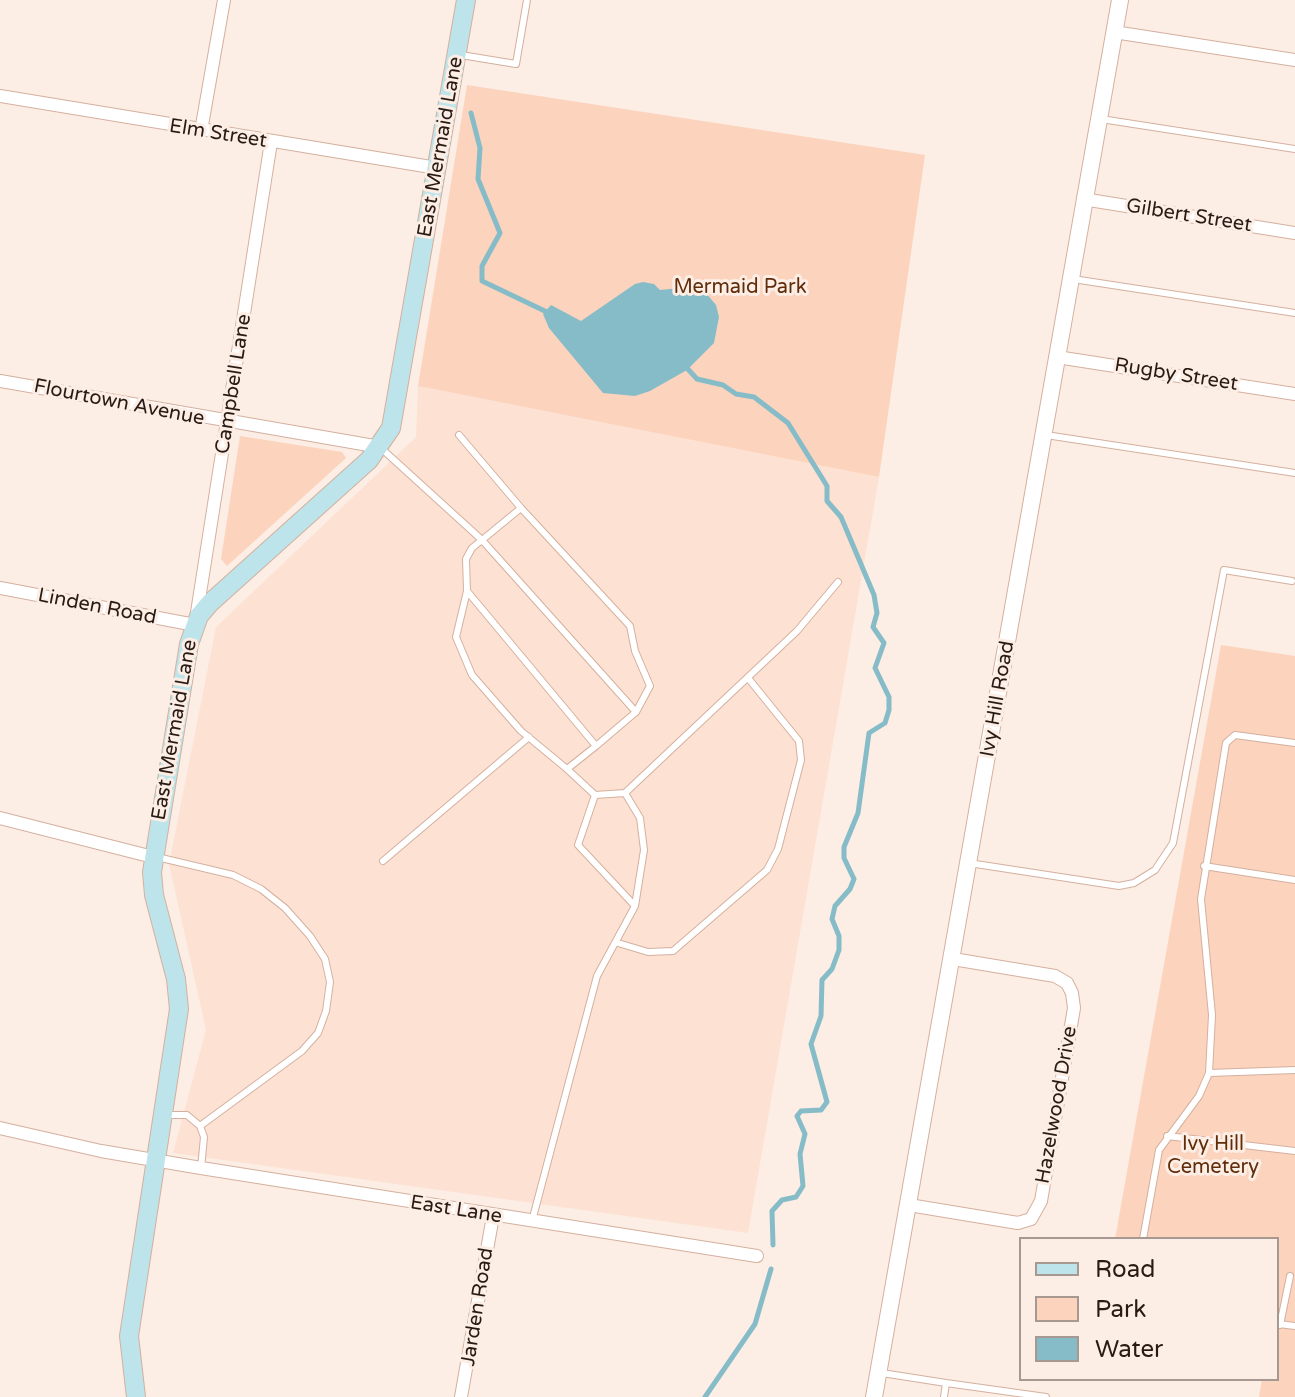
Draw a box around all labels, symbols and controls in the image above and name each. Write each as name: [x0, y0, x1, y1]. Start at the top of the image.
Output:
street label: East Mermaid Lane: [413, 55, 469, 239]
street label: Elm Street: [167, 114, 269, 154]
street label: Gilbert Street: [1125, 194, 1253, 238]
park label: Mermaid Park: [673, 276, 807, 300]
street label: Campbell Lane: [211, 312, 257, 456]
street label: Rugby Street: [1113, 353, 1239, 397]
street label: Flourtown Avenue: [32, 375, 206, 431]
street label: Linden Road: [36, 584, 158, 630]
street label: East Mermaid Lane: [147, 638, 203, 822]
street label: Ivy Hill Road: [976, 639, 1020, 759]
street label: Hazelwood Drive: [1031, 1024, 1083, 1186]
park label: Ivy Hill Cemetery: [1167, 1133, 1259, 1180]
street label: East Lane: [408, 1191, 504, 1229]
legend: [1019, 1237, 1279, 1381]
street label: Jarden Road: [457, 1246, 499, 1368]
text: Road: [1095, 1255, 1155, 1284]
text: Park: [1095, 1295, 1146, 1324]
text: Water: [1095, 1335, 1163, 1364]

